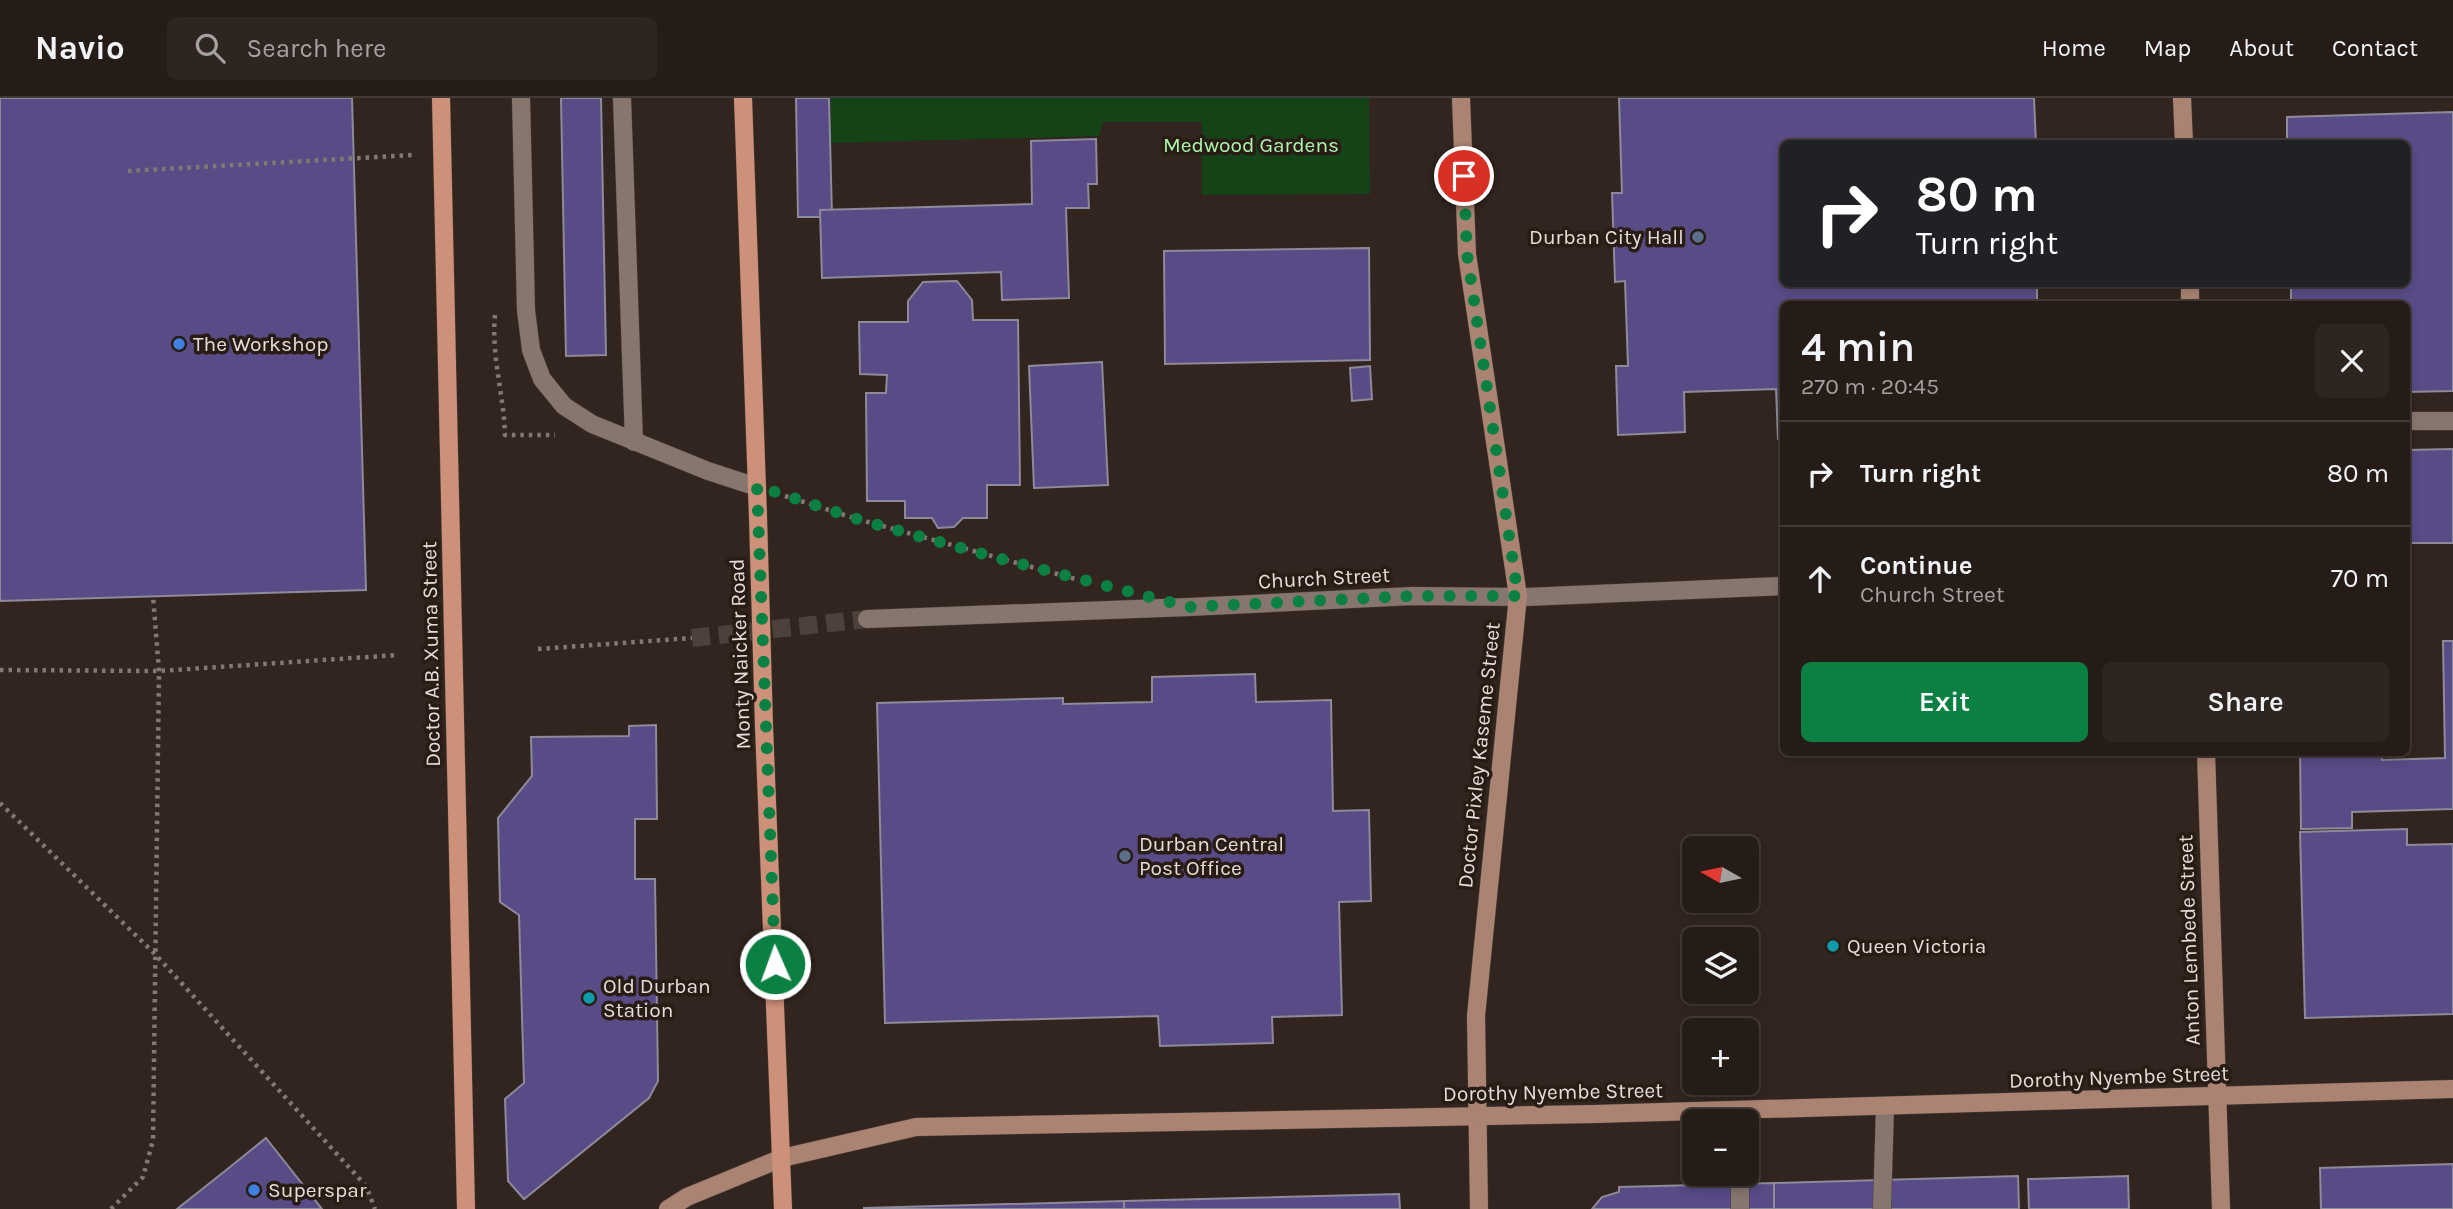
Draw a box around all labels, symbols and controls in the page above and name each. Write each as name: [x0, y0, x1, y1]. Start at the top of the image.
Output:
search box: [167, 17, 657, 80]
text: Navio: [35, 29, 125, 67]
icon: search: [191, 29, 229, 67]
text: Search here: [247, 33, 386, 64]
text: Home: [2042, 34, 2106, 62]
text: Map: [2144, 34, 2191, 62]
text: About: [2229, 34, 2294, 62]
text: Contact: [2332, 34, 2418, 62]
park label: Medwood Gardens: [1163, 133, 1339, 157]
pin: [1434, 146, 1494, 206]
icon: arrive: [1445, 157, 1483, 195]
text: 80 m: [1916, 166, 2038, 223]
icon: right: [1801, 168, 1892, 259]
place label: Durban City Hall: [1529, 225, 1684, 249]
text: Turn right: [1916, 225, 2058, 262]
marker: Durban City Hall: [1690, 229, 1706, 245]
text: 4 min: [1801, 322, 1915, 372]
button: close: [2315, 324, 2389, 398]
place label: The Workshop: [193, 332, 328, 356]
marker: The Workshop: [171, 336, 187, 352]
text: 270 m · 20:45: [1801, 373, 1939, 400]
icon: right: [1801, 455, 1839, 493]
text: Turn right: [1860, 458, 1981, 489]
text: 80 m: [2327, 458, 2389, 489]
street label: Doctor A.B. Xuma Street: [417, 541, 445, 767]
text: Continue: [1860, 550, 1972, 581]
street label: Monty Naicker Road: [725, 558, 755, 750]
icon: ahead: [1801, 560, 1839, 598]
street label: Church Street: [1257, 563, 1391, 593]
text: 70 m: [2331, 563, 2389, 594]
text: Church Street: [1860, 581, 2005, 608]
street label: Doctor Pixley Kaseme Street: [1453, 621, 1505, 889]
button: Exit: [1801, 662, 2088, 742]
button: Share: [2102, 662, 2389, 742]
place label: Durban Central Post Office: [1139, 832, 1284, 880]
street label: Anton Lembede Street: [2173, 834, 2205, 1046]
north arrow: [1682, 836, 1759, 914]
map controls: [1682, 836, 1759, 1186]
marker: Durban Central Post Office: [1117, 848, 1133, 864]
position arrow: [738, 927, 812, 1001]
button: layers: [1682, 927, 1759, 1004]
place label: Queen Victoria: [1847, 934, 1986, 958]
marker: Queen Victoria: [1825, 938, 1841, 954]
place label: Old Durban Station: [603, 974, 711, 1022]
marker: Old Durban Station: [581, 990, 597, 1006]
button: +: [1682, 1018, 1759, 1095]
street label: Dorothy Nyembe Street: [2009, 1061, 2230, 1093]
street label: Dorothy Nyembe Street: [1443, 1078, 1663, 1106]
button: −: [1682, 1109, 1759, 1186]
place label: Superspar: [268, 1178, 367, 1202]
marker: Superspar: [246, 1182, 262, 1198]

